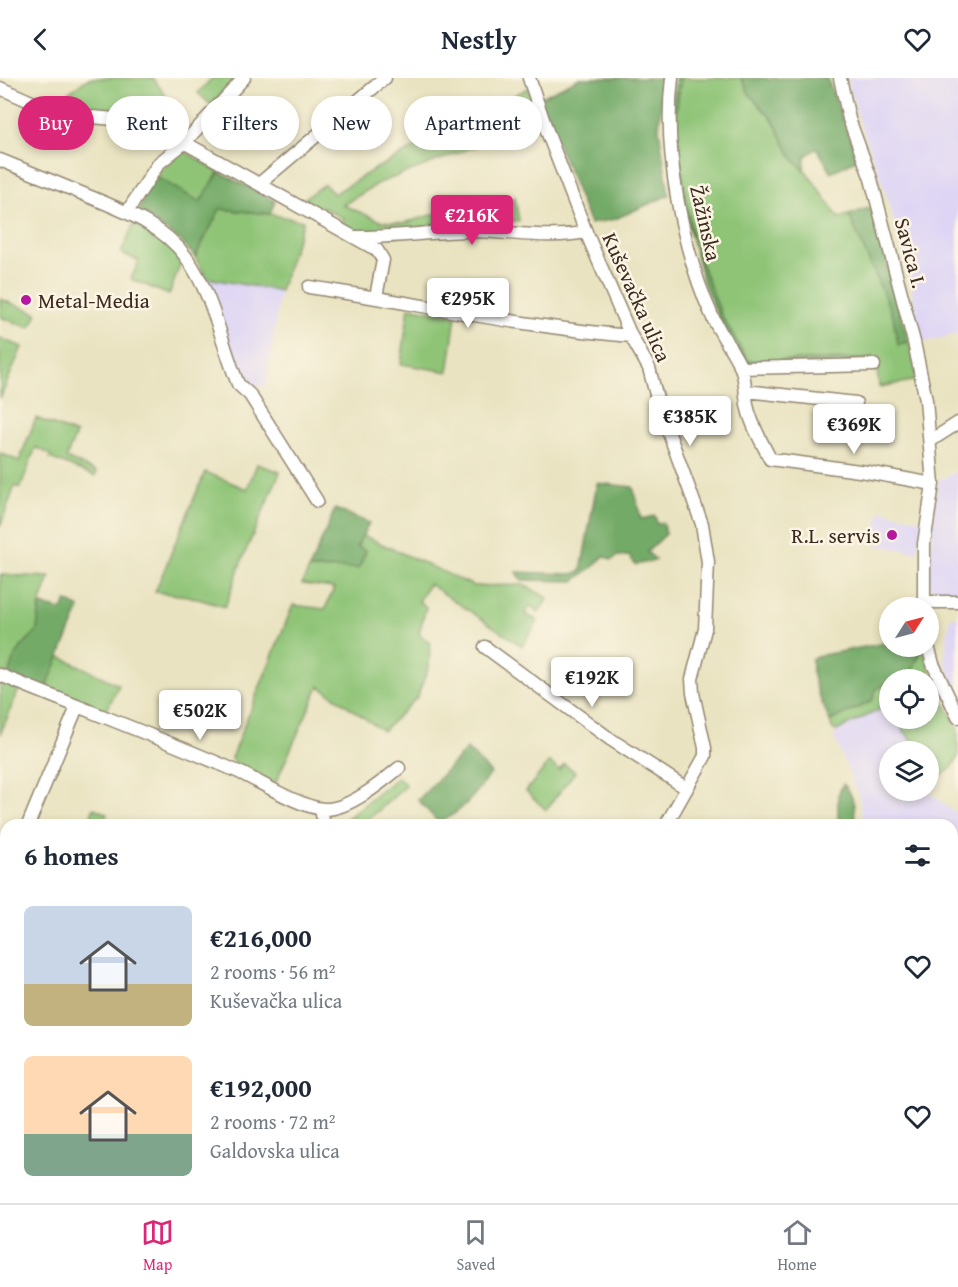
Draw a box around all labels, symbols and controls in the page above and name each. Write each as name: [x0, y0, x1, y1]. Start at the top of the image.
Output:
text: Nestly: [441, 19, 517, 59]
icon: back: [24, 23, 57, 56]
icon: heart: [901, 23, 934, 56]
chip: Buy: [18, 96, 94, 150]
chip: Rent: [106, 96, 189, 150]
chip: Filters: [201, 96, 299, 150]
chip: New: [311, 96, 392, 150]
chip: Apartment: [404, 96, 542, 150]
street label: Žažinska: [682, 182, 730, 264]
pin: €216K: [430, 195, 514, 246]
text: €216K: [445, 200, 499, 229]
street label: Savica I.: [887, 214, 935, 292]
street label: Kuševačka ulica: [595, 227, 679, 367]
pin: €295K: [426, 278, 510, 329]
text: €295K: [441, 283, 495, 312]
place label: Metal-Media: [38, 285, 150, 316]
marker: Metal-Media: [19, 293, 33, 307]
pin: €385K: [648, 396, 732, 447]
text: €385K: [663, 401, 717, 430]
pin: €369K: [812, 404, 896, 455]
text: €369K: [827, 409, 881, 438]
place label: R.L. servis: [791, 520, 880, 551]
marker: R.L. servis: [885, 528, 899, 542]
north arrow: [879, 597, 939, 657]
map controls: [879, 597, 939, 801]
pin: €192K: [550, 657, 634, 708]
text: €192K: [565, 662, 619, 691]
button: locate: [879, 669, 939, 729]
pin: €502K: [158, 690, 242, 741]
text: €502K: [173, 695, 227, 724]
button: layers: [879, 741, 939, 801]
text: 6 homes: [24, 836, 119, 875]
icon: filters: [901, 839, 934, 872]
text: €216,000: [210, 918, 312, 957]
icon: home: [72, 930, 144, 1002]
icon: heart: [901, 950, 934, 983]
text: 2 rooms · 56 m²: [210, 957, 336, 986]
text: Kuševačka ulica: [210, 986, 342, 1015]
text: €192,000: [210, 1068, 312, 1107]
icon: home: [72, 1080, 144, 1152]
icon: heart: [901, 1100, 934, 1133]
text: 2 rooms · 72 m²: [210, 1107, 336, 1136]
text: Galdovska ulica: [210, 1136, 340, 1165]
tab: Map: [141, 1216, 174, 1276]
tab: Saved: [456, 1216, 495, 1276]
tab: Home: [777, 1216, 817, 1276]

